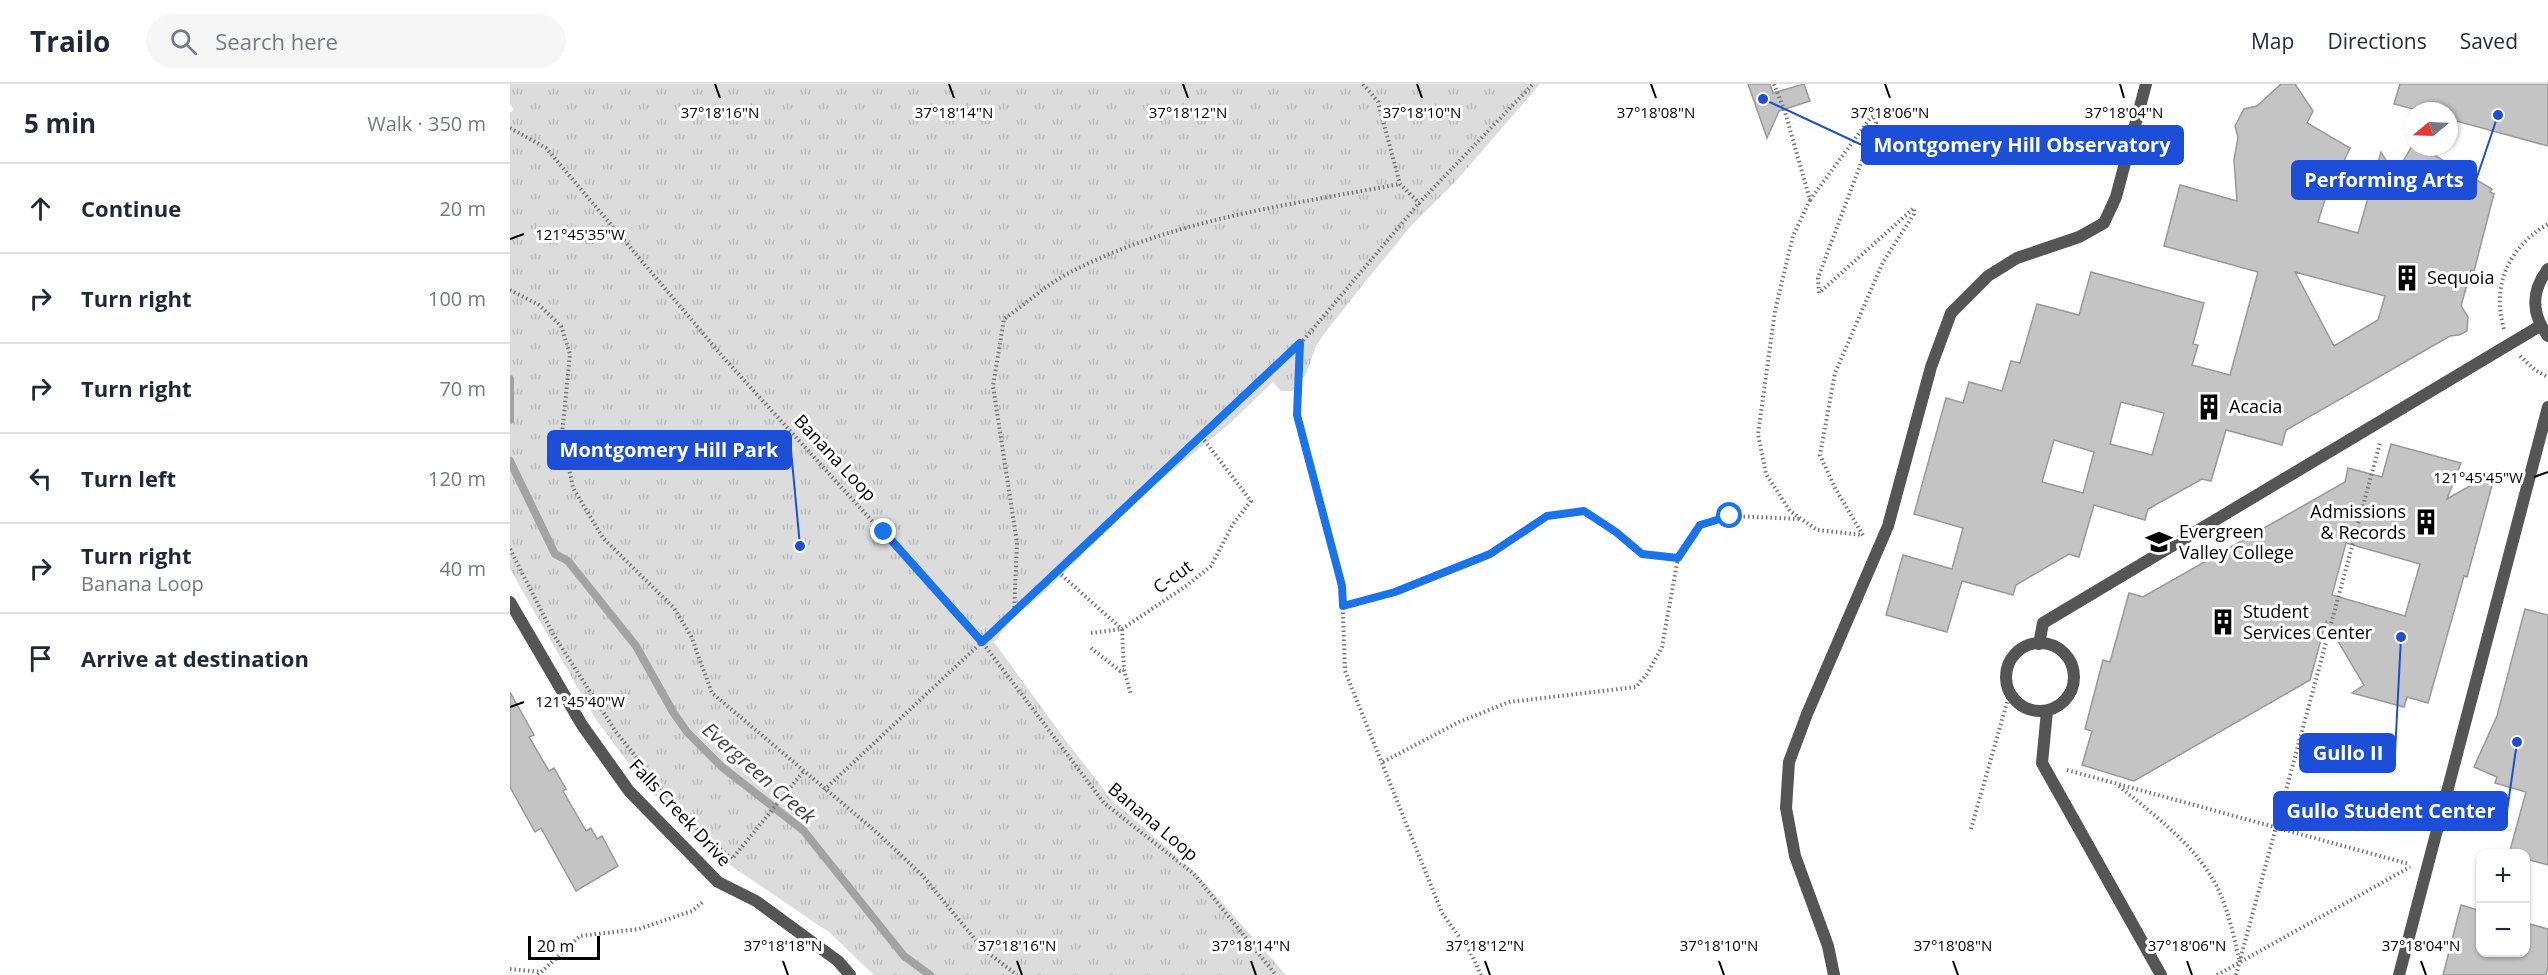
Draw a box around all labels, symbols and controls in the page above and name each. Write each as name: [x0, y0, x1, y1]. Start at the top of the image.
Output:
search box: [146, 14, 566, 68]
text: Trailo: [30, 22, 110, 60]
icon: search: [167, 25, 200, 58]
text: Search here: [215, 26, 338, 56]
text: Map: [2251, 27, 2294, 55]
text: Directions: [2327, 27, 2427, 55]
text: Saved: [2460, 27, 2518, 55]
text: 37°18'16"N: [681, 102, 759, 122]
text: 37°18'14"N: [915, 102, 993, 122]
text: 37°18'12"N: [1149, 102, 1227, 122]
text: 37°18'10"N: [1383, 102, 1461, 122]
text: 37°18'08"N: [1617, 102, 1695, 122]
text: 37°18'06"N: [1851, 102, 1929, 122]
text: 37°18'04"N: [2085, 102, 2163, 122]
north arrow: [2404, 102, 2458, 156]
text: 5 min: [24, 105, 96, 141]
text: Walk · 350 m: [367, 110, 486, 137]
callout: Montgomery Hill Observatory: [1862, 126, 2183, 164]
text: Montgomery Hill Observatory: [1873, 131, 2171, 158]
callout: Performing Arts: [2292, 161, 2476, 199]
text: Performing Arts: [2304, 166, 2464, 193]
icon: ahead: [24, 192, 57, 225]
text: Continue: [81, 193, 181, 223]
text: 20 m: [439, 195, 486, 222]
text: 121°45'35"W: [535, 224, 625, 244]
building icon: Sequoia: [2392, 263, 2422, 293]
place label: Sequoia: [2427, 265, 2494, 289]
icon: right: [24, 282, 57, 315]
text: Turn right: [81, 283, 192, 313]
text: 100 m: [428, 285, 486, 312]
icon: right: [24, 372, 57, 405]
text: Turn right: [81, 373, 192, 403]
text: 70 m: [439, 375, 486, 402]
building icon: Acacia: [2194, 392, 2224, 422]
place label: Acacia: [2229, 394, 2282, 418]
street label: Banana Loop: [789, 409, 882, 506]
callout: Montgomery Hill Park: [548, 431, 791, 469]
text: Montgomery Hill Park: [560, 436, 779, 463]
icon: left: [24, 462, 57, 495]
text: Turn left: [81, 463, 176, 493]
text: 120 m: [428, 465, 486, 492]
text: 121°45'45"W: [2433, 467, 2523, 487]
place label: Admissions & Records: [2310, 499, 2406, 544]
route start: [1716, 502, 1742, 528]
building icon: Admissions & Records: [2411, 507, 2441, 537]
route end: [870, 518, 896, 544]
place label: Evergreen Valley College: [2179, 519, 2294, 564]
school or university icon: Evergreen Valley College: [2144, 527, 2174, 557]
text: Turn right: [81, 540, 192, 570]
icon: right: [24, 552, 57, 585]
street label: C-cut: [1148, 554, 1197, 599]
text: 40 m: [439, 555, 486, 582]
text: Banana Loop: [81, 570, 204, 597]
place label: Student Services Center: [2243, 599, 2373, 644]
building icon: Student Services Center: [2208, 607, 2238, 637]
icon: arrive: [24, 642, 57, 675]
text: Arrive at destination: [81, 643, 309, 673]
text: 121°45'40"W: [535, 691, 625, 711]
water label: Evergreen Creek: [697, 716, 823, 830]
callout: Gullo II: [2300, 734, 2395, 772]
text: Gullo II: [2313, 739, 2383, 766]
street label: Falls Creek Drive: [625, 753, 737, 871]
street label: Banana Loop: [1104, 777, 1204, 866]
callout: Gullo Student Center: [2274, 792, 2507, 830]
text: Gullo Student Center: [2286, 797, 2496, 824]
map controls: [2476, 849, 2530, 957]
button: +: [2476, 849, 2530, 903]
button: −: [2476, 903, 2530, 957]
scale bar: [528, 933, 600, 960]
text: 20 m: [537, 935, 574, 957]
text: 37°18'18"N: [744, 935, 822, 955]
text: 37°18'16"N: [978, 935, 1056, 955]
text: 37°18'14"N: [1212, 935, 1290, 955]
text: 37°18'12"N: [1446, 935, 1524, 955]
text: 37°18'10"N: [1680, 935, 1758, 955]
text: 37°18'08"N: [1914, 935, 1992, 955]
text: 37°18'06"N: [2148, 935, 2226, 955]
text: 37°18'04"N: [2382, 935, 2460, 955]

